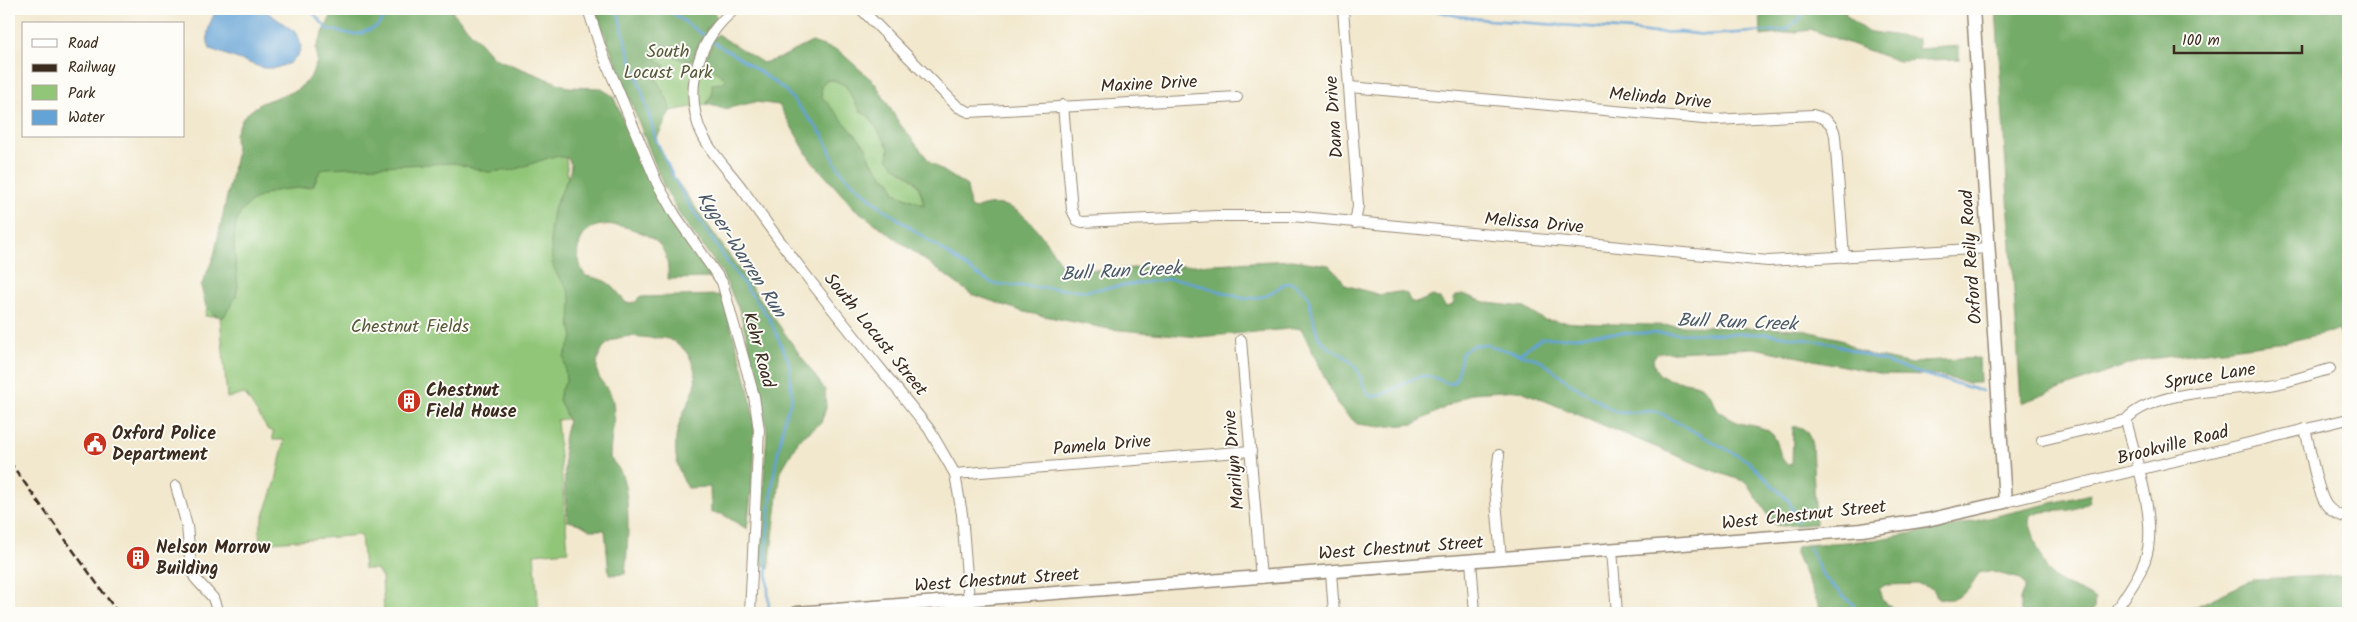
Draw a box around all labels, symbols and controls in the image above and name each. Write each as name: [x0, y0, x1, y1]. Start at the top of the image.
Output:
legend: [22, 22, 185, 138]
scale bar: [2174, 22, 2302, 54]
text: 100 m: [2182, 29, 2220, 53]
text: Road: [68, 32, 99, 56]
park label: South Locust Park: [623, 38, 713, 88]
text: Railway: [68, 56, 116, 80]
street label: Maxine Drive: [1100, 68, 1198, 102]
street label: Dana Drive: [1318, 75, 1352, 159]
street label: Melinda Drive: [1608, 80, 1712, 118]
text: Park: [68, 82, 96, 106]
text: Water: [68, 106, 105, 130]
water label: Kyger-Warren Run: [689, 186, 794, 326]
street label: Oxford Reily Road: [1953, 188, 1991, 325]
street label: Melissa Drive: [1483, 205, 1585, 243]
water label: Bull Run Creek: [1060, 254, 1185, 290]
street label: South Locust Street: [816, 267, 935, 404]
water label: Bull Run Creek: [1677, 306, 1800, 340]
street label: Kehr Road: [734, 309, 782, 392]
park label: Chestnut Fields: [351, 313, 470, 342]
street label: Spruce Lane: [2162, 355, 2258, 399]
place label: Chestnut Field House: [426, 377, 517, 427]
building icon: Chestnut Field House: [396, 388, 422, 414]
street label: Marilyn Drive: [1216, 409, 1254, 511]
street label: Brookville Road: [2114, 418, 2233, 474]
place label: Oxford Police Department: [112, 420, 216, 470]
street label: Pamela Drive: [1052, 427, 1152, 465]
public building icon: Oxford Police Department: [82, 431, 108, 457]
street label: West Chestnut Street: [1720, 493, 1889, 539]
street label: West Chestnut Street: [1318, 529, 1485, 569]
place label: Nelson Morrow Building: [156, 534, 271, 584]
building icon: Nelson Morrow Building: [125, 545, 151, 571]
street label: West Chestnut Street: [914, 561, 1081, 601]

